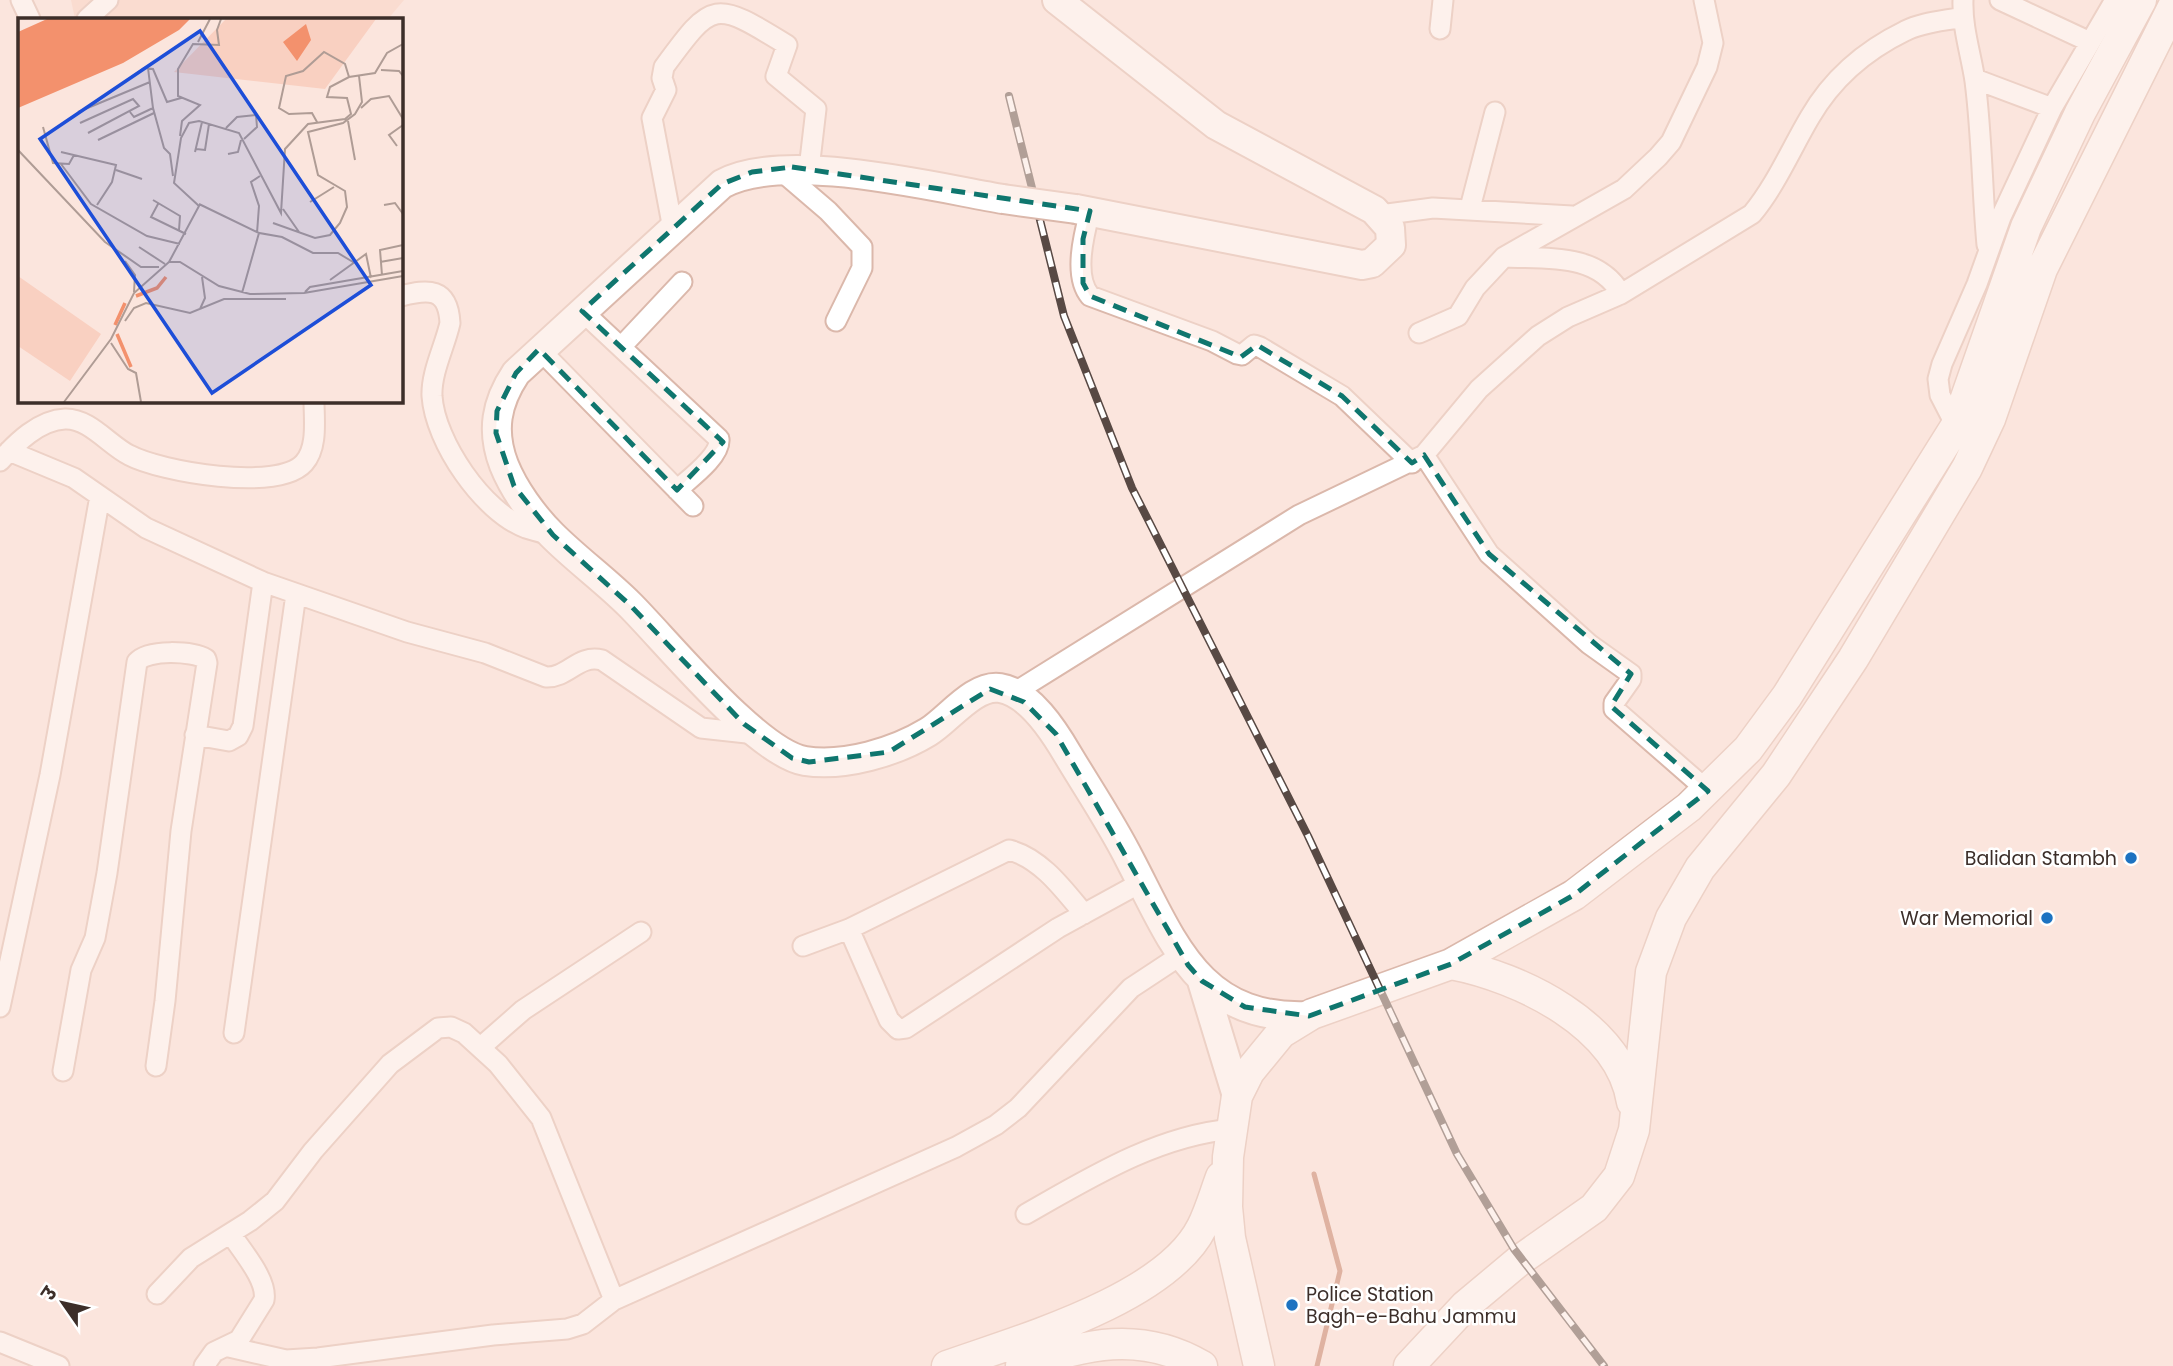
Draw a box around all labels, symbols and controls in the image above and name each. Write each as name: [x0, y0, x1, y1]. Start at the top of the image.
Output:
inset map: [18, 18, 402, 402]
place label: Balidan Stambh: [1965, 845, 2117, 872]
marker: Balidan Stambh: [2123, 850, 2139, 866]
place label: War Memorial: [1900, 905, 2033, 932]
marker: War Memorial: [2039, 910, 2055, 926]
north arrow: [28, 1268, 98, 1338]
text: उ: [35, 1281, 64, 1307]
place label: Police Station Bagh-e-Bahu Jammu: [1306, 1281, 1516, 1330]
marker: Police Station Bagh-e-Bahu Jammu: [1284, 1297, 1300, 1313]

